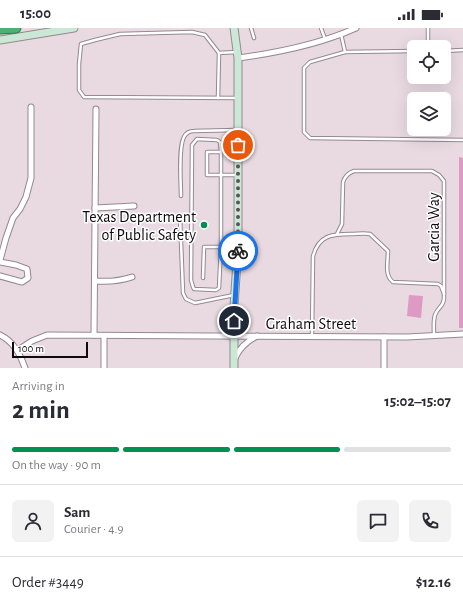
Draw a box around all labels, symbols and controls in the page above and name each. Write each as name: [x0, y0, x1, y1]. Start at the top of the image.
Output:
text: 15:00: [20, 6, 51, 21]
map controls: [407, 40, 451, 136]
button: locate: [407, 40, 451, 84]
button: layers: [407, 92, 451, 136]
pin: [221, 128, 255, 162]
icon: bag: [227, 134, 249, 156]
street label: Garcia Way: [426, 192, 443, 262]
place label: Texas Department of Public Safety: [82, 209, 196, 244]
marker: Texas Department of Public Safety: [199, 220, 209, 230]
courier: [218, 231, 258, 271]
icon: bike: [227, 240, 249, 262]
pin: [217, 304, 251, 338]
icon: home: [223, 310, 245, 332]
street label: Graham Street: [266, 316, 356, 332]
scale bar: [12, 340, 88, 359]
text: 100 m: [18, 343, 44, 354]
text: Arriving in: [12, 380, 65, 393]
text: 15:02–15:07: [384, 394, 451, 409]
text: 2 min: [12, 397, 70, 423]
text: On the way · 90 m: [12, 459, 101, 472]
button: person: [12, 500, 54, 542]
button: chat: [357, 500, 399, 542]
button: phone: [409, 500, 451, 542]
text: Sam: [64, 505, 90, 520]
text: Courier · 4.9: [64, 523, 124, 536]
text: Order #3449: [12, 575, 84, 590]
text: $12.16: [416, 575, 451, 590]

